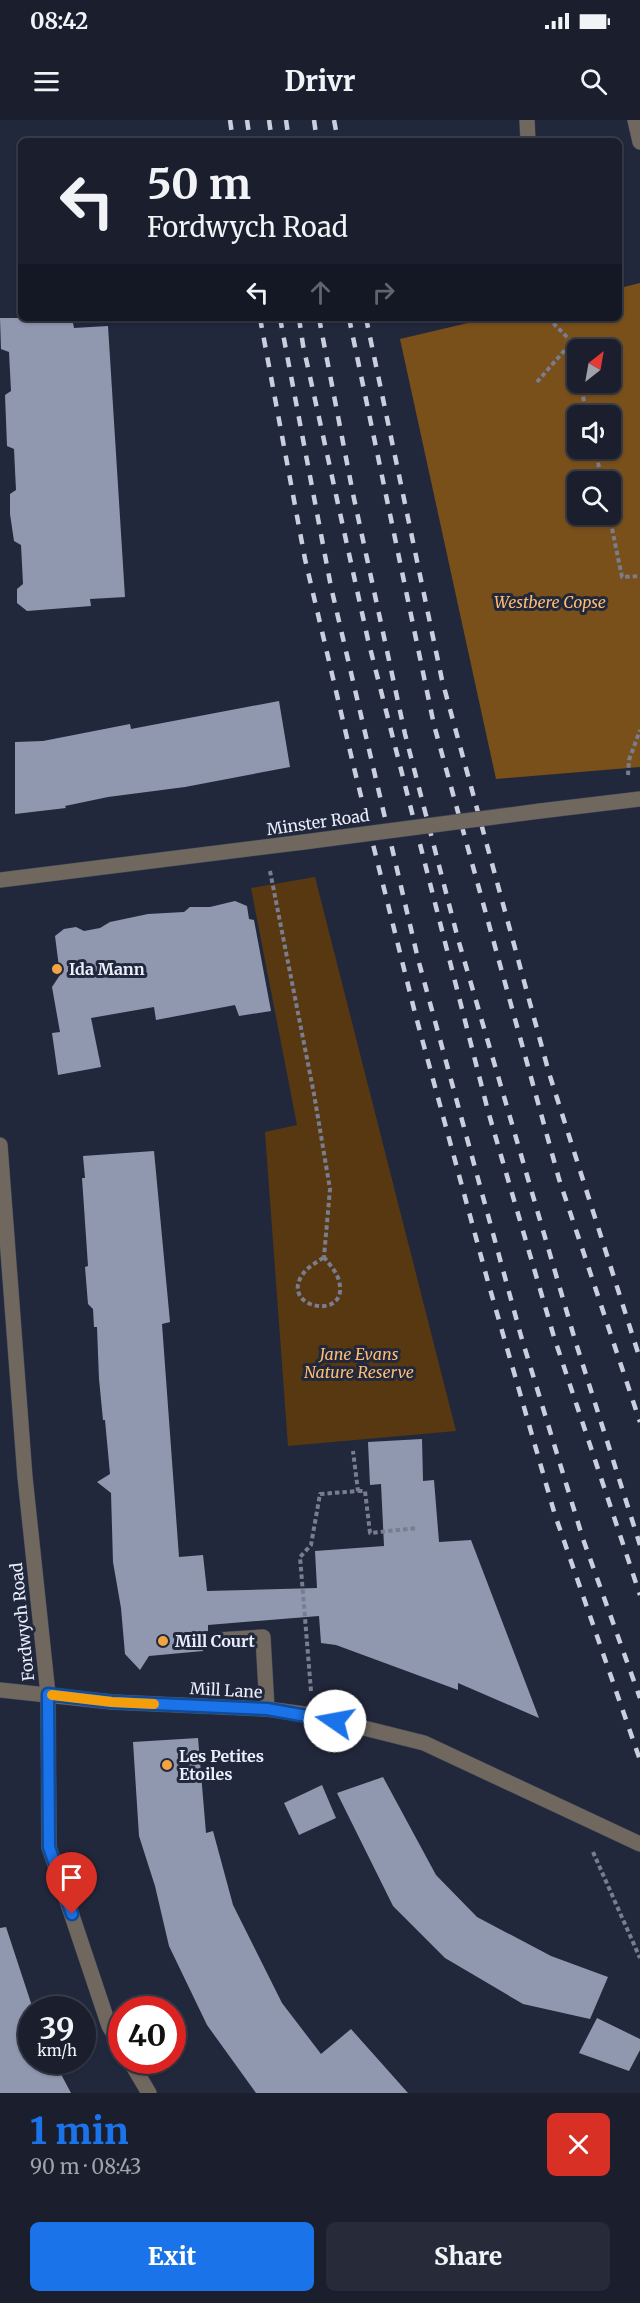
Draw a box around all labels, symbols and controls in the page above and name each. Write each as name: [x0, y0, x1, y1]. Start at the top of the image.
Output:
text: 08:42: [30, 7, 88, 35]
text: Drivr: [284, 64, 356, 98]
icon: menu: [30, 65, 63, 98]
icon: search: [577, 65, 610, 98]
text: 50 m: [147, 158, 251, 210]
icon: left: [48, 162, 126, 240]
text: Fordwych Road: [147, 210, 348, 244]
icon: left: [241, 276, 274, 309]
icon: ahead: [304, 276, 337, 309]
icon: right: [367, 276, 400, 309]
north arrow: [567, 339, 621, 393]
map controls: [567, 339, 621, 525]
button: sound: [567, 405, 621, 459]
button: search: [567, 471, 621, 525]
park label: Westbere Copse: [494, 592, 606, 612]
street label: Minster Road: [265, 805, 371, 839]
place label: Ida Mann: [69, 959, 145, 979]
marker: Ida Mann: [50, 962, 64, 976]
park label: Jane Evans Nature Reserve: [304, 1344, 414, 1382]
street label: Fordwych Road: [6, 1561, 38, 1682]
place label: Mill Court: [175, 1631, 255, 1651]
marker: Mill Court: [156, 1634, 170, 1648]
street label: Mill Lane: [189, 1678, 263, 1702]
position arrow: [303, 1689, 367, 1753]
place label: Les Petites Etoiles: [179, 1746, 264, 1784]
marker: Les Petites Etoiles: [160, 1758, 174, 1772]
pin: [46, 1852, 97, 1914]
icon: arrive: [55, 1861, 88, 1894]
speed limit sign: 40: [108, 1996, 186, 2074]
text: 39: [40, 2009, 74, 2047]
text: km/h: [37, 2041, 77, 2060]
text: 1 min: [30, 2109, 129, 2154]
button: close: [547, 2113, 610, 2176]
text: 90 m · 08:43: [30, 2154, 141, 2179]
button: Exit: [30, 2222, 314, 2291]
button: Share: [326, 2222, 610, 2291]

